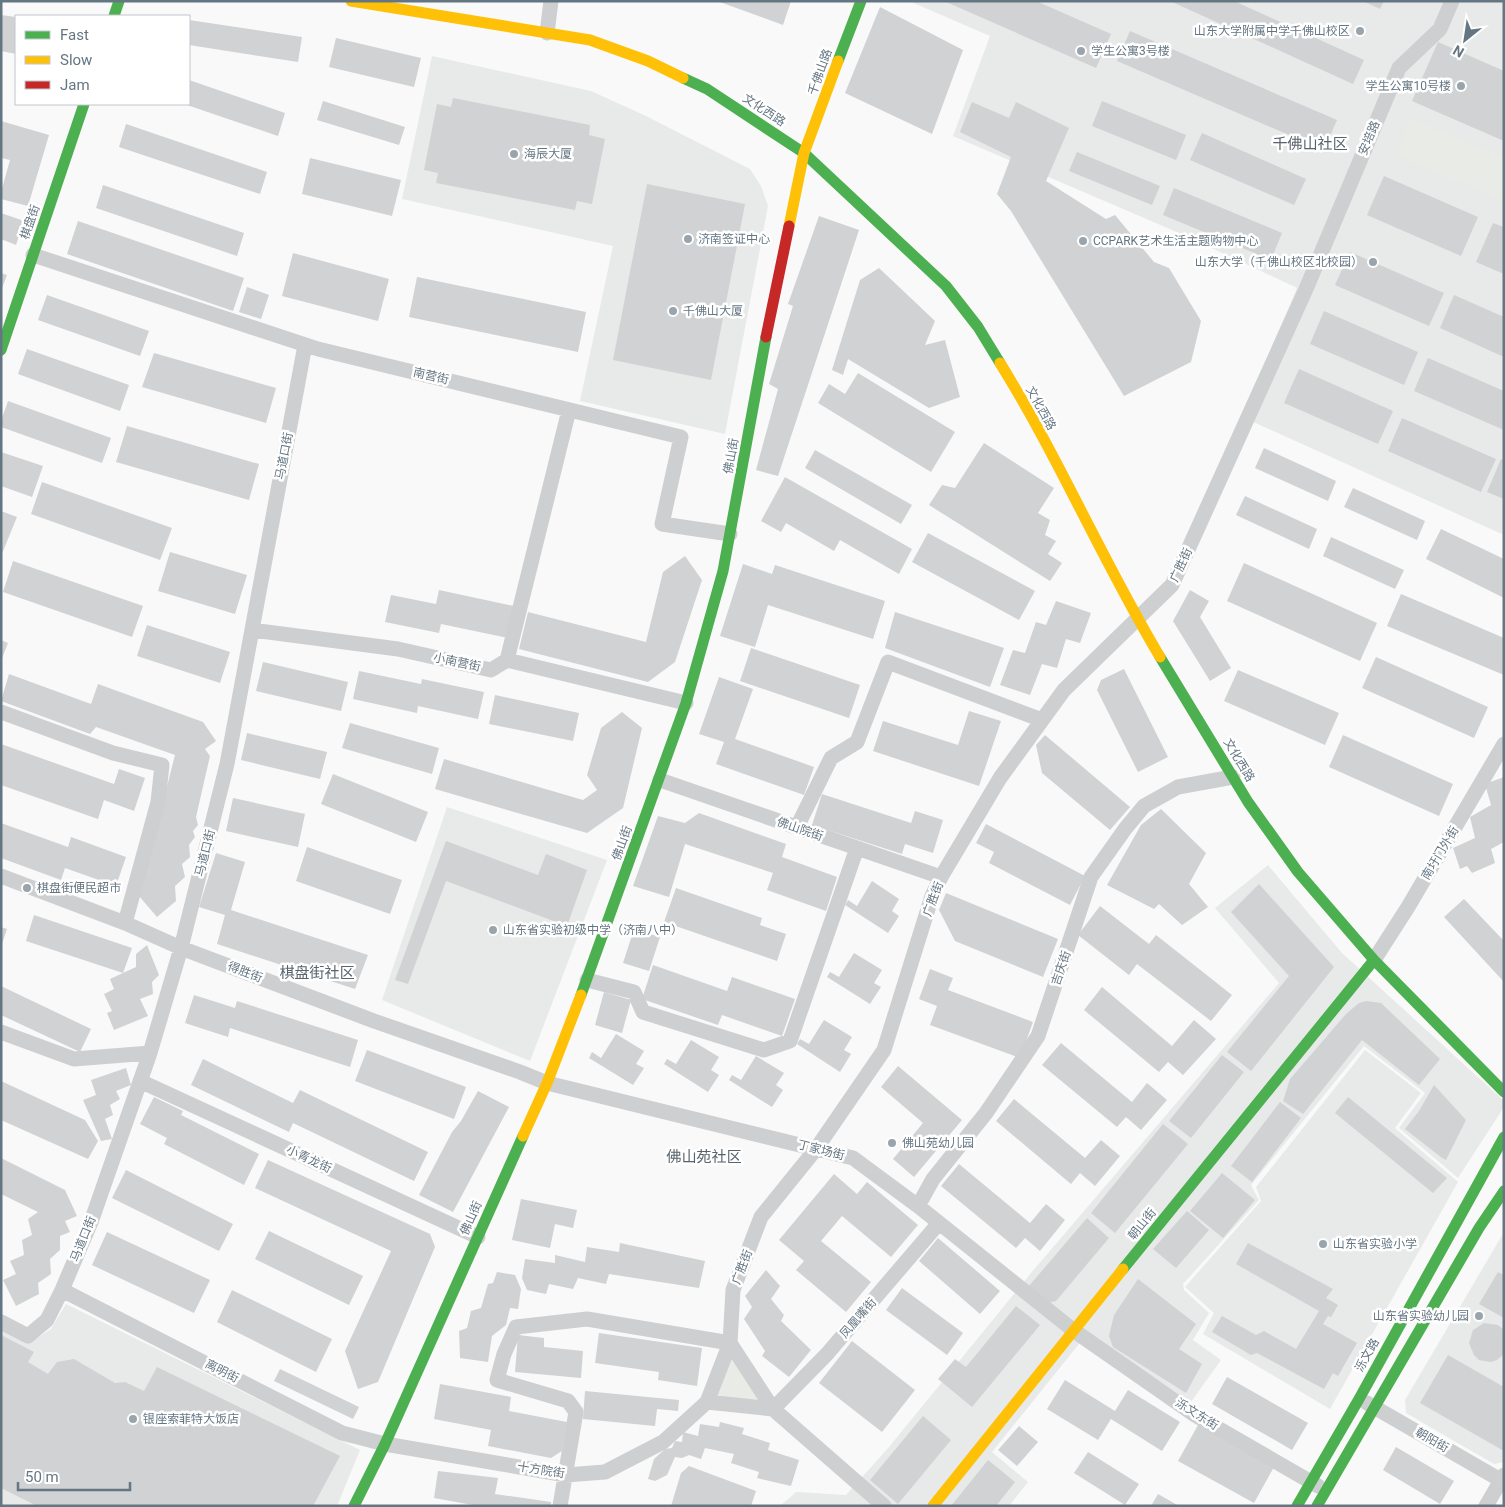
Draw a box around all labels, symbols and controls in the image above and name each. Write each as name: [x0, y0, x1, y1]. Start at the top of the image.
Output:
legend: [15, 15, 190, 105]
north arrow: [1440, 15, 1490, 65]
place label: 山东大学附属中学千佛山校区: [1194, 24, 1350, 38]
marker: 山东大学附属中学千佛山校区: [1354, 25, 1366, 37]
text: Fast: [60, 26, 89, 44]
text: N: [1450, 42, 1467, 61]
place label: 学生公寓3号楼: [1091, 44, 1170, 58]
marker: 学生公寓3号楼: [1075, 45, 1087, 57]
street label: 千佛山路: [805, 47, 835, 97]
text: Slow: [60, 51, 92, 69]
text: Jam: [60, 76, 90, 94]
place label: 学生公寓10号楼: [1366, 79, 1451, 93]
marker: 学生公寓10号楼: [1455, 80, 1467, 92]
street label: 文化西路: [740, 91, 788, 129]
street label: 安培路: [1356, 119, 1382, 157]
district label: 千佛山社区: [1272, 135, 1348, 153]
place label: 海辰大厦: [524, 147, 572, 161]
marker: 海辰大厦: [508, 148, 520, 160]
street label: 棋盘街: [18, 203, 42, 241]
place label: 济南签证中心: [698, 232, 770, 246]
marker: 济南签证中心: [682, 233, 694, 245]
place label: CCPARK艺术生活主题购物中心: [1093, 234, 1258, 248]
marker: CCPARK艺术生活主题购物中心: [1077, 235, 1089, 247]
place label: 山东大学（千佛山校区北校园）: [1195, 255, 1363, 269]
marker: 山东大学（千佛山校区北校园）: [1367, 256, 1379, 268]
place label: 千佛山大厦: [683, 304, 743, 318]
marker: 千佛山大厦: [667, 305, 679, 317]
street label: 南营街: [412, 365, 450, 387]
street label: 文化西路: [1023, 384, 1059, 432]
street label: 马道口街: [273, 431, 295, 481]
street label: 佛山街: [721, 437, 741, 475]
street label: 广胜街: [1167, 546, 1195, 584]
street label: 小南营街: [432, 650, 482, 674]
street label: 文化西路: [1221, 736, 1257, 784]
street label: 佛山院街: [775, 815, 825, 843]
street label: 佛山街: [609, 824, 635, 862]
street label: 南圩门外街: [1419, 824, 1461, 882]
street label: 马道口街: [192, 828, 218, 878]
street label: 广胜街: [920, 880, 946, 918]
place label: 棋盘街便民超市: [37, 881, 121, 895]
marker: 棋盘街便民超市: [21, 882, 33, 894]
place label: 山东省实验初级中学（济南八中）: [503, 923, 683, 937]
marker: 山东省实验初级中学（济南八中）: [487, 924, 499, 936]
street label: 吉庆街: [1049, 949, 1073, 987]
street label: 得胜街: [226, 959, 264, 985]
district label: 棋盘街社区: [279, 964, 355, 982]
place label: 佛山苑幼儿园: [902, 1136, 974, 1150]
street label: 丁家场街: [796, 1137, 846, 1163]
marker: 佛山苑幼儿园: [886, 1137, 898, 1149]
street label: 小青龙街: [284, 1143, 334, 1175]
district label: 佛山苑社区: [666, 1148, 742, 1166]
street label: 佛山街: [457, 1199, 485, 1237]
street label: 朝山街: [1125, 1206, 1159, 1242]
street label: 马道口街: [68, 1214, 98, 1264]
place label: 山东省实验小学: [1333, 1237, 1417, 1251]
marker: 山东省实验小学: [1317, 1238, 1329, 1250]
street label: 广胜街: [729, 1248, 755, 1286]
street label: 凤凰嘴街: [837, 1295, 879, 1341]
place label: 山东省实验幼儿园: [1373, 1309, 1469, 1323]
marker: 山东省实验幼儿园: [1473, 1310, 1485, 1322]
street label: 泺文路: [1352, 1336, 1382, 1374]
street label: 离明街: [203, 1357, 241, 1385]
street label: 泺文东街: [1173, 1395, 1221, 1433]
place label: 银座索菲特大饭店: [143, 1412, 239, 1426]
marker: 银座索菲特大饭店: [127, 1413, 139, 1425]
street label: 朝阳街: [1413, 1425, 1451, 1455]
street label: 十方院街: [516, 1459, 566, 1481]
scale bar: [18, 1460, 130, 1492]
text: 50 m: [25, 1468, 59, 1486]

